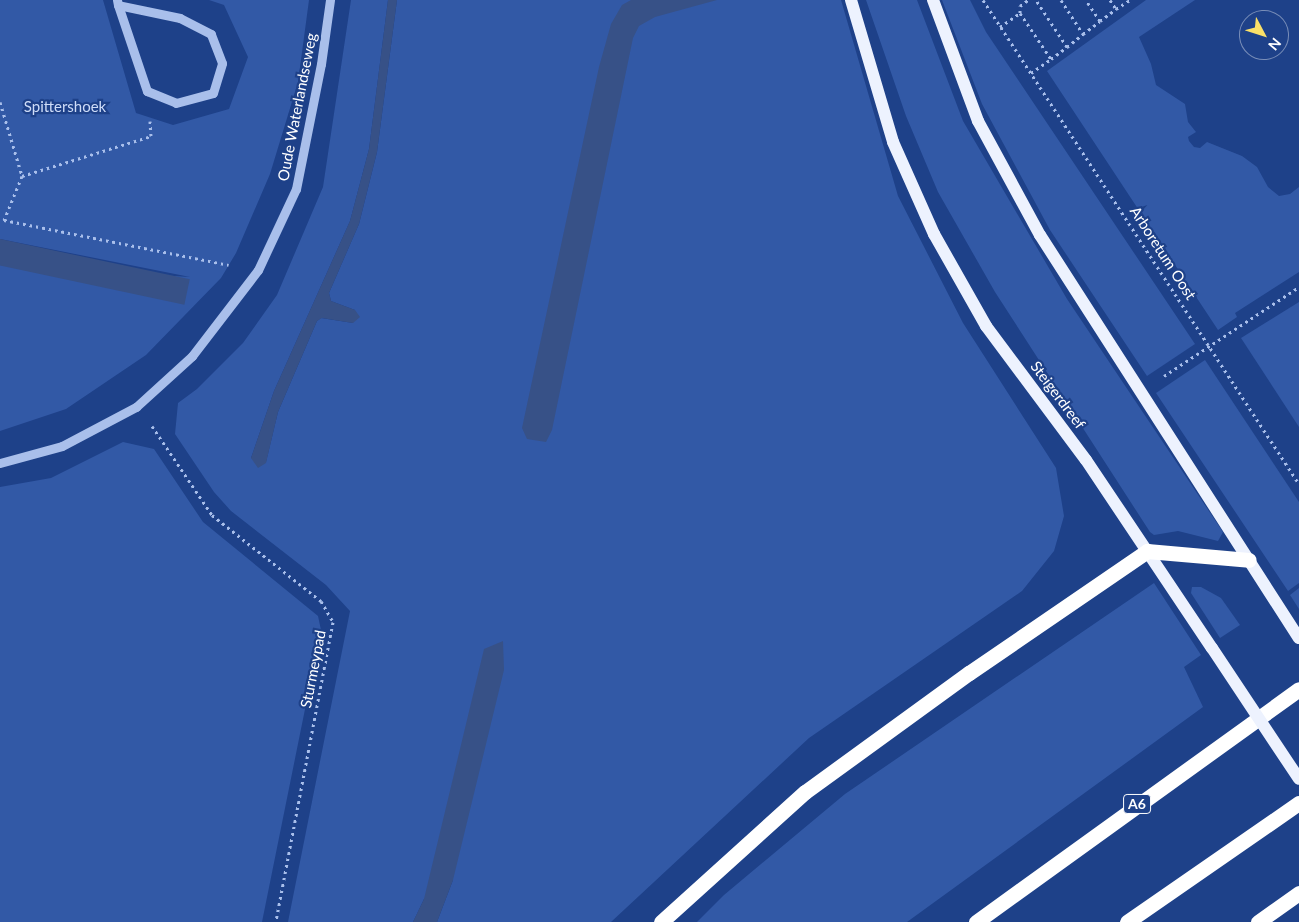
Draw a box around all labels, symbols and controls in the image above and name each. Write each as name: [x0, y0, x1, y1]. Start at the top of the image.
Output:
north arrow: [1239, 10, 1289, 60]
street label: Oude Waterlandseweg: [274, 31, 320, 183]
text: N: [1265, 35, 1285, 54]
park label: Spittershoek: [24, 98, 106, 116]
street label: Arboretum Oost: [1126, 203, 1200, 303]
street label: Steigerdreef: [1027, 358, 1089, 432]
street label: Sturmeypad: [297, 628, 329, 710]
road number: A6: [1122, 792, 1152, 816]

